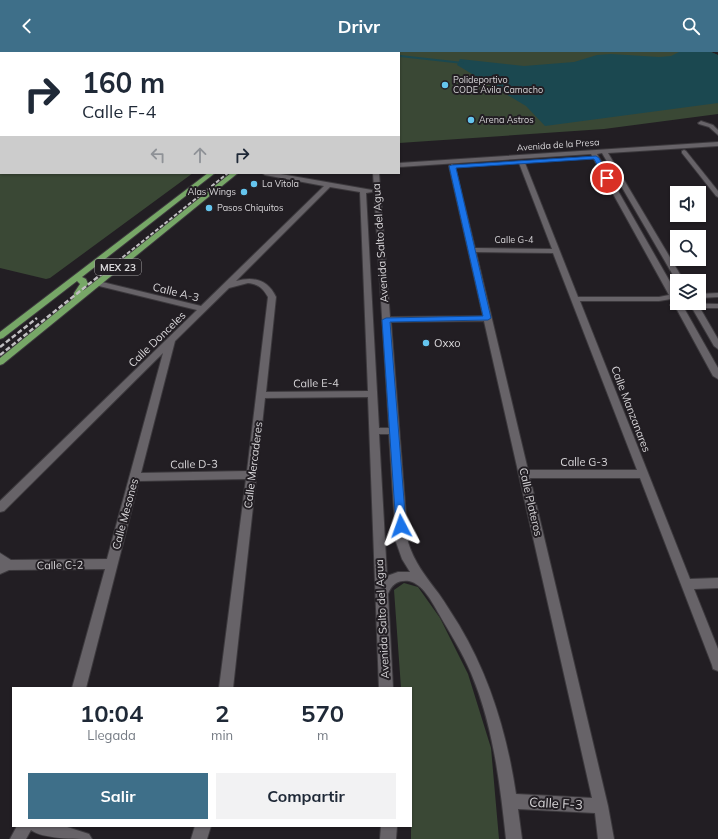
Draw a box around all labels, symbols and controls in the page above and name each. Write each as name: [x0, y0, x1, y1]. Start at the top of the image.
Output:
icon: back: [16, 15, 38, 37]
text: Drivr: [338, 15, 380, 38]
icon: search: [680, 15, 702, 37]
text: 160 m: [82, 65, 165, 100]
icon: right: [16, 68, 68, 120]
place label: Polideportivo CODE Ávila Camacho: [453, 74, 543, 95]
marker: Polideportivo CODE Ávila Camacho: [440, 80, 450, 90]
text: Calle F-4: [82, 100, 156, 123]
place label: Arena Astros: [479, 114, 534, 125]
marker: Arena Astros: [466, 115, 476, 125]
street label: Avenida de la Presa: [516, 136, 600, 153]
icon: left: [147, 144, 169, 166]
icon: ahead: [189, 144, 211, 166]
icon: right: [231, 144, 253, 166]
pin: [590, 161, 624, 195]
icon: arrive: [596, 167, 618, 189]
place label: La Vitola: [262, 178, 299, 189]
marker: La Vitola: [249, 179, 259, 189]
street label: Avenida Salto del Agua: [369, 183, 391, 303]
place label: Alas Wings: [188, 186, 236, 197]
map controls: [670, 186, 706, 310]
button: sound: [670, 186, 706, 222]
marker: Alas Wings: [239, 187, 249, 197]
place label: Pasos Chiquitos: [217, 202, 283, 213]
marker: Pasos Chiquitos: [204, 203, 214, 213]
button: search: [670, 230, 706, 266]
street label: Calle G-4: [495, 234, 534, 245]
road number: MEX 23: [95, 259, 141, 275]
button: layers: [670, 274, 706, 310]
street label: Calle A-3: [151, 279, 201, 305]
street label: Calle Donceles: [125, 308, 189, 370]
place label: Oxxo: [434, 336, 460, 350]
marker: Oxxo: [421, 338, 431, 348]
street label: Calle Manzanares: [608, 364, 654, 454]
street label: Calle E-4: [293, 376, 339, 390]
street label: Calle Mercaderes: [241, 421, 265, 509]
street label: Calle G-3: [560, 455, 608, 469]
street label: Calle D-3: [170, 457, 218, 471]
street label: Calle Plateros: [516, 466, 546, 538]
street label: Calle Mesones: [109, 477, 141, 551]
position arrow: [380, 505, 422, 547]
street label: Calle C-2: [37, 558, 84, 572]
street label: Avenida Salto del Agua: [372, 559, 392, 679]
text: 10:04: [80, 698, 143, 728]
text: 2: [215, 698, 229, 728]
text: 570: [301, 698, 344, 728]
text: Llegada: [87, 727, 136, 743]
text: min: [211, 727, 233, 743]
text: m: [317, 727, 328, 743]
button: Salir: [28, 773, 208, 819]
button: Compartir: [216, 773, 396, 819]
street label: Calle F-3: [529, 794, 583, 812]

